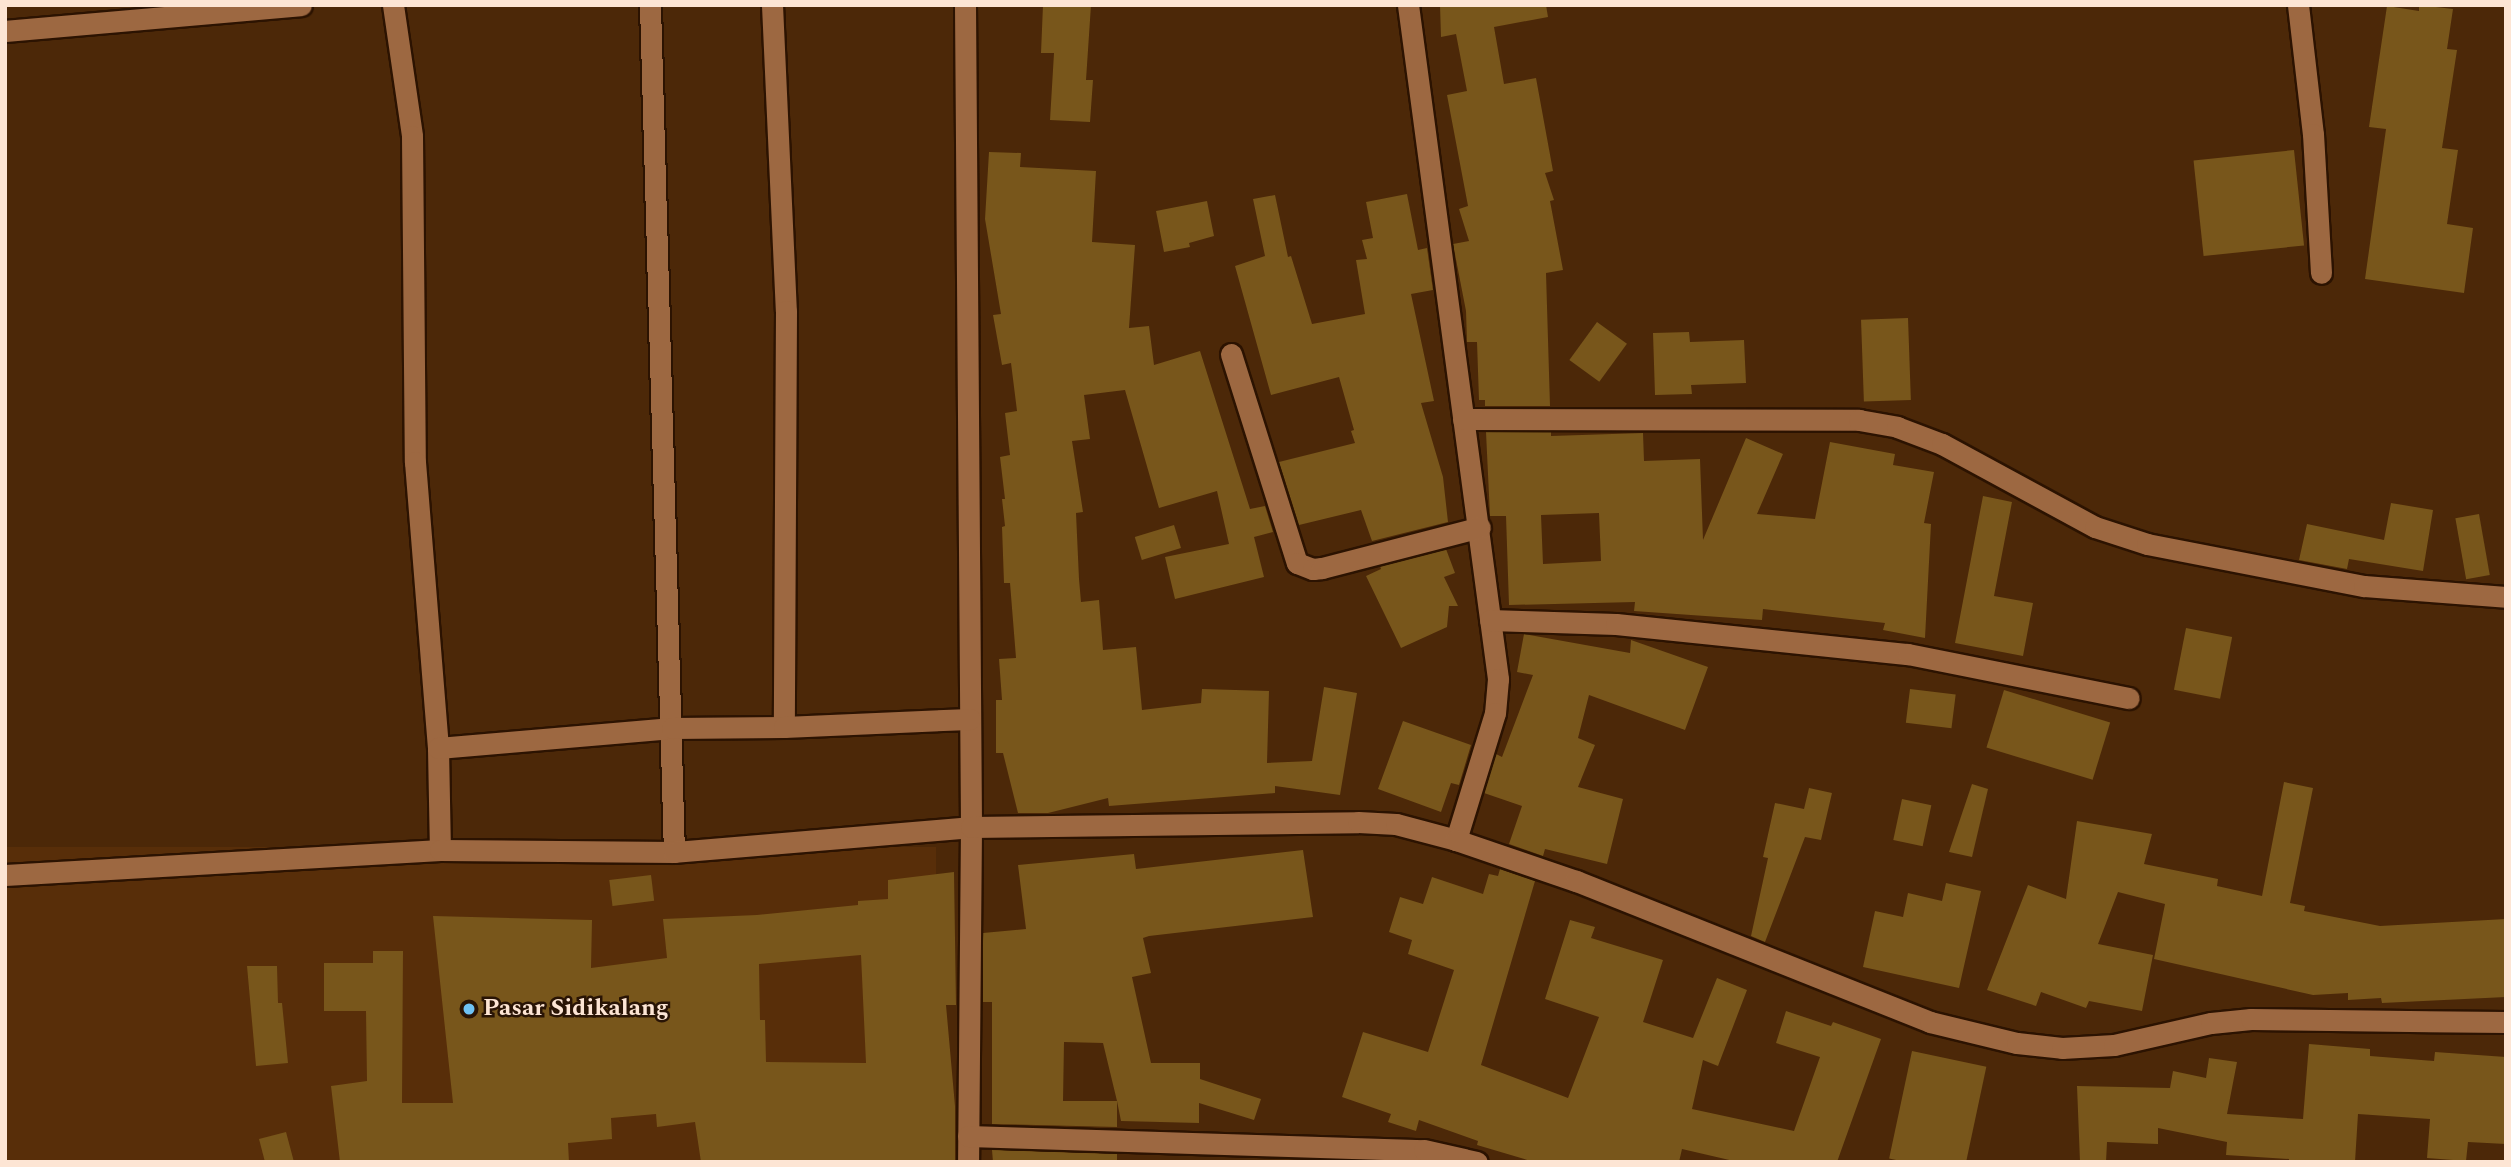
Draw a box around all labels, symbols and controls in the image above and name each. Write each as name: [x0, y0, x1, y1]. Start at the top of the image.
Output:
place label: Pasar Sidikalang: [483, 995, 669, 1023]
marker: Pasar Sidikalang: [461, 1001, 477, 1017]

